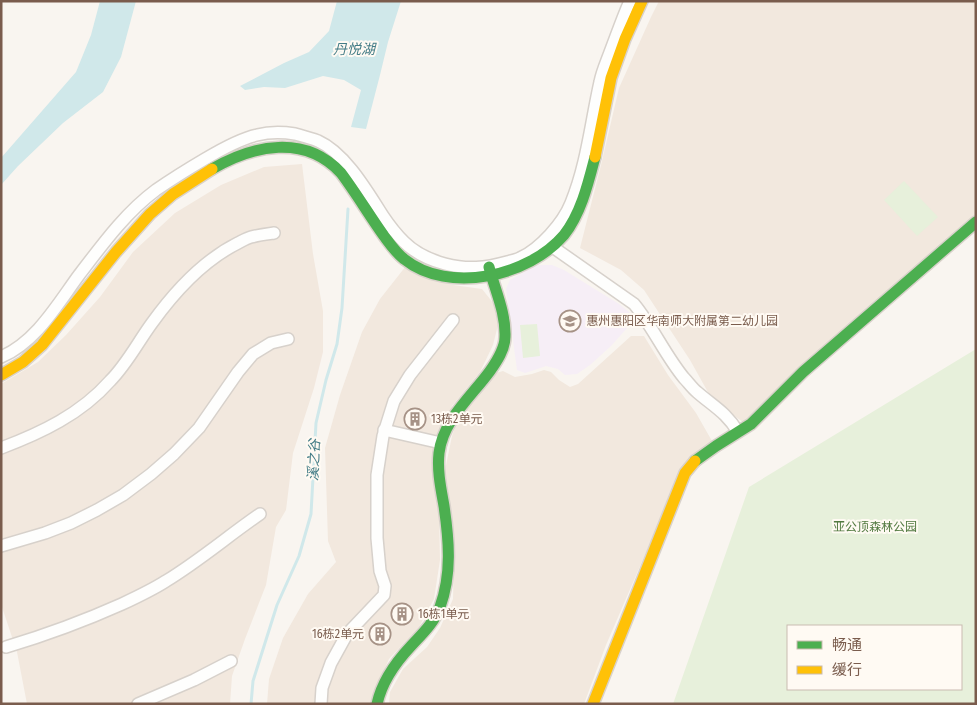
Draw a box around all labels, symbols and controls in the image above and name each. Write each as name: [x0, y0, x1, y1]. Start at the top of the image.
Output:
water label: 丹悦湖: [333, 41, 377, 58]
school or university icon: 惠州惠阳区华南师大附属第二幼儿园: [558, 309, 582, 333]
place label: 惠州惠阳区华南师大附属第二幼儿园: [586, 314, 778, 328]
building icon: 13栋2单元: [403, 407, 427, 431]
place label: 13栋2单元: [431, 412, 482, 426]
water label: 溪之谷: [304, 437, 324, 481]
park label: 亚公顶森林公园: [833, 520, 917, 534]
building icon: 16栋1单元: [390, 602, 414, 626]
place label: 16栋1单元: [418, 607, 469, 621]
building icon: 16栋2单元: [368, 622, 392, 646]
legend: [787, 625, 962, 690]
place label: 16栋2单元: [312, 627, 364, 641]
text: 畅通: [832, 636, 862, 654]
text: 缓行: [832, 661, 862, 679]

